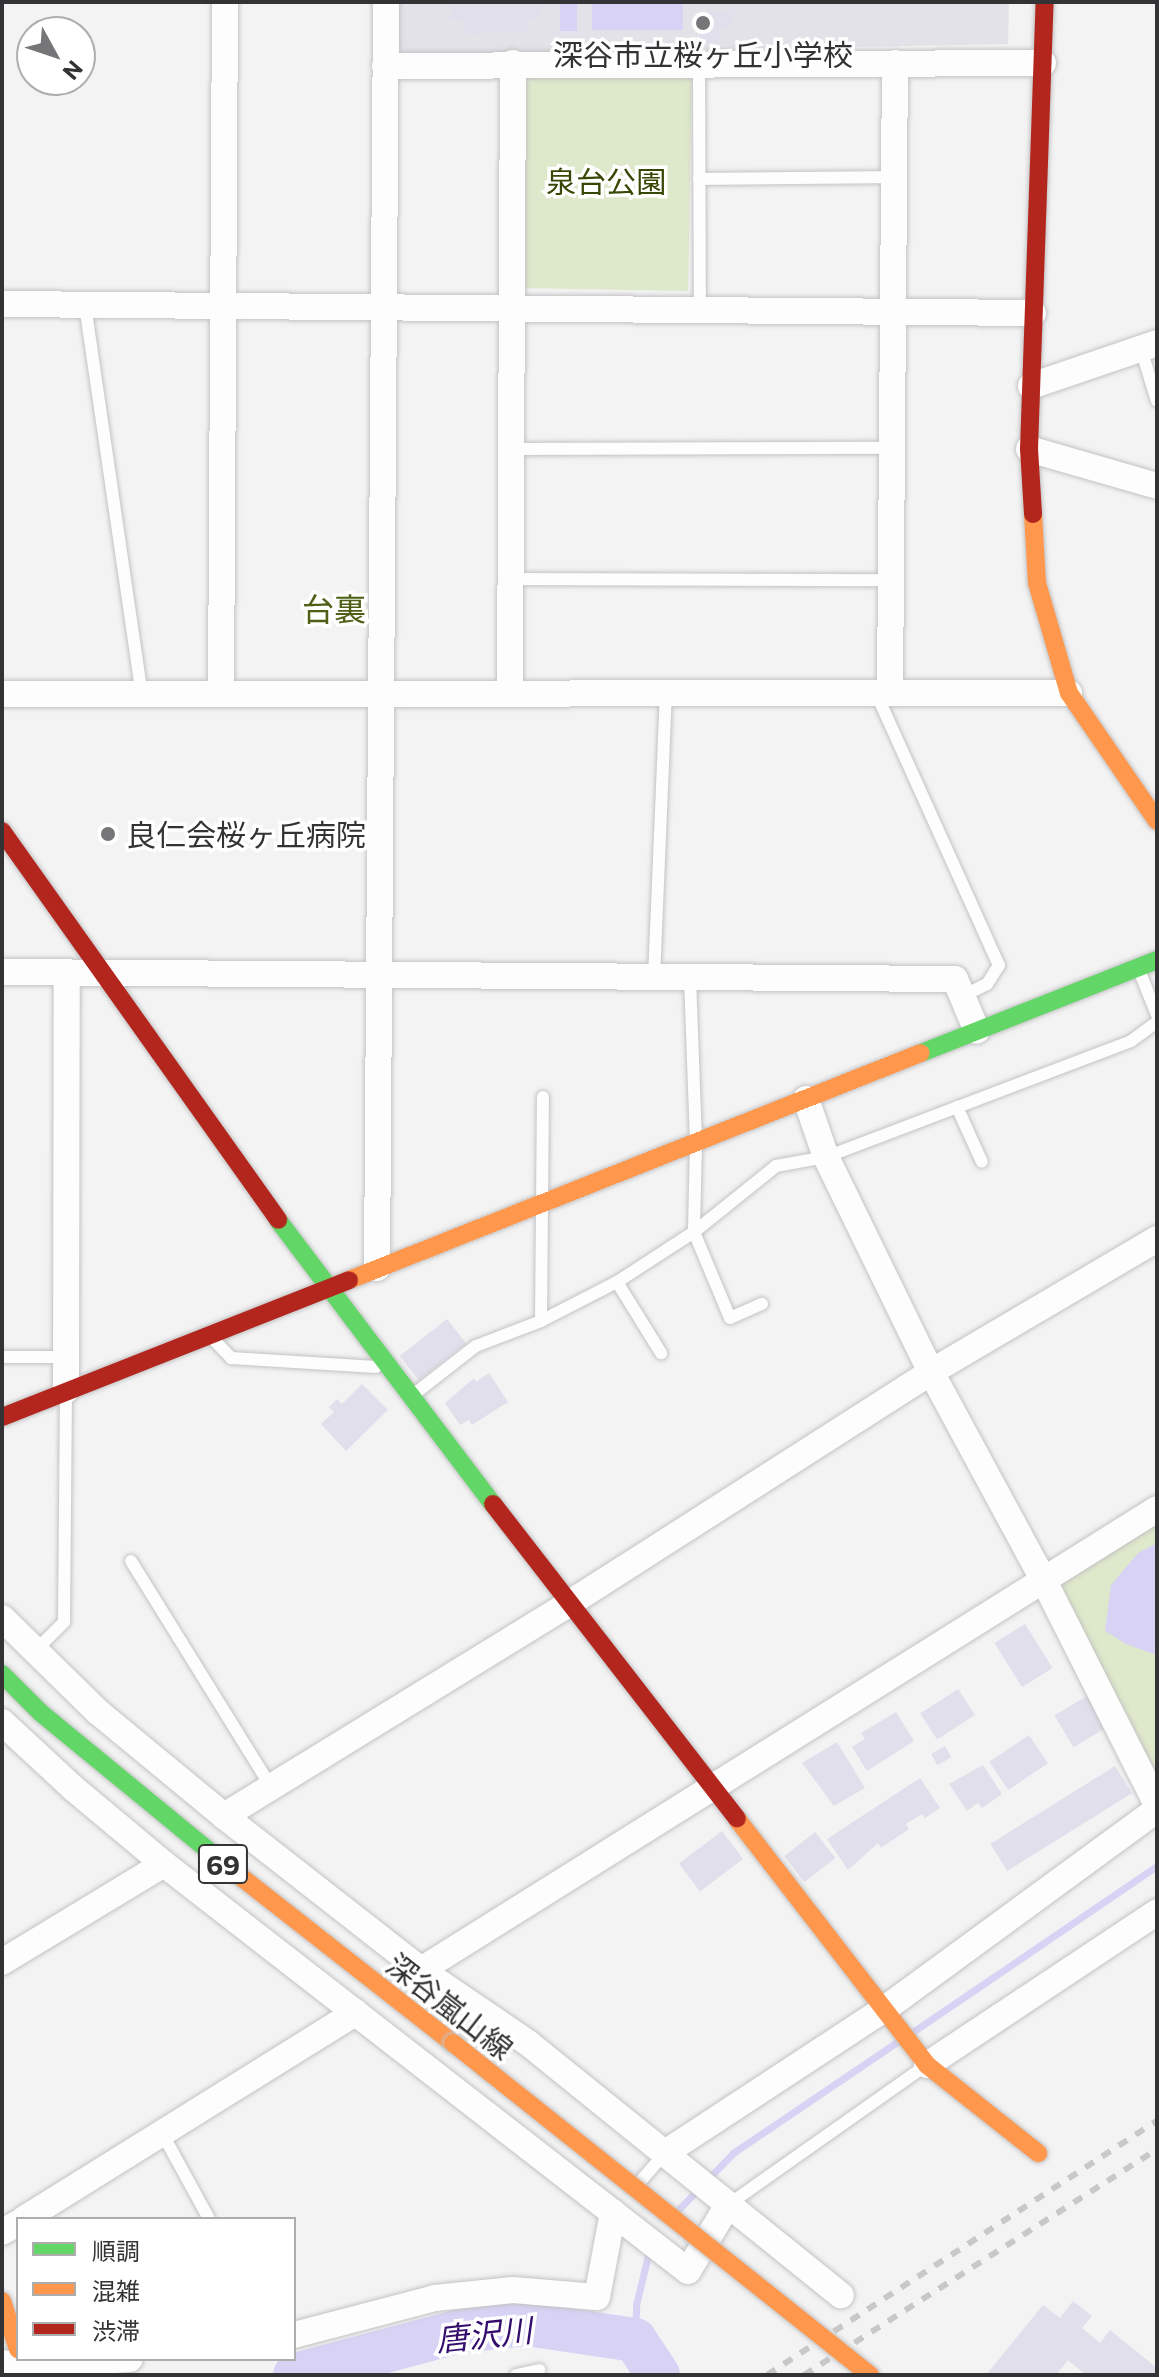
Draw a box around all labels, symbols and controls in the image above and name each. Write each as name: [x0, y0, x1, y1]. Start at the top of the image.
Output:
marker: 深谷市立桜ヶ丘小学校: [694, 14, 712, 32]
north arrow: [16, 16, 96, 96]
place label: 深谷市立桜ヶ丘小学校: [553, 36, 853, 72]
text: N: [58, 55, 89, 85]
park label: 泉台公園: [546, 163, 666, 199]
district label: 台裏: [302, 589, 366, 627]
place label: 良仁会桜ヶ丘病院: [126, 816, 366, 852]
marker: 良仁会桜ヶ丘病院: [97, 823, 119, 845]
road number: 69: [197, 1840, 249, 1888]
street label: 深谷嵐山線: [380, 1946, 520, 2066]
legend: [16, 2217, 296, 2361]
text: 順調: [92, 2236, 140, 2265]
text: 混雑: [92, 2276, 140, 2305]
water label: 唐沢川: [434, 2310, 534, 2358]
text: 渋滞: [92, 2316, 140, 2345]

